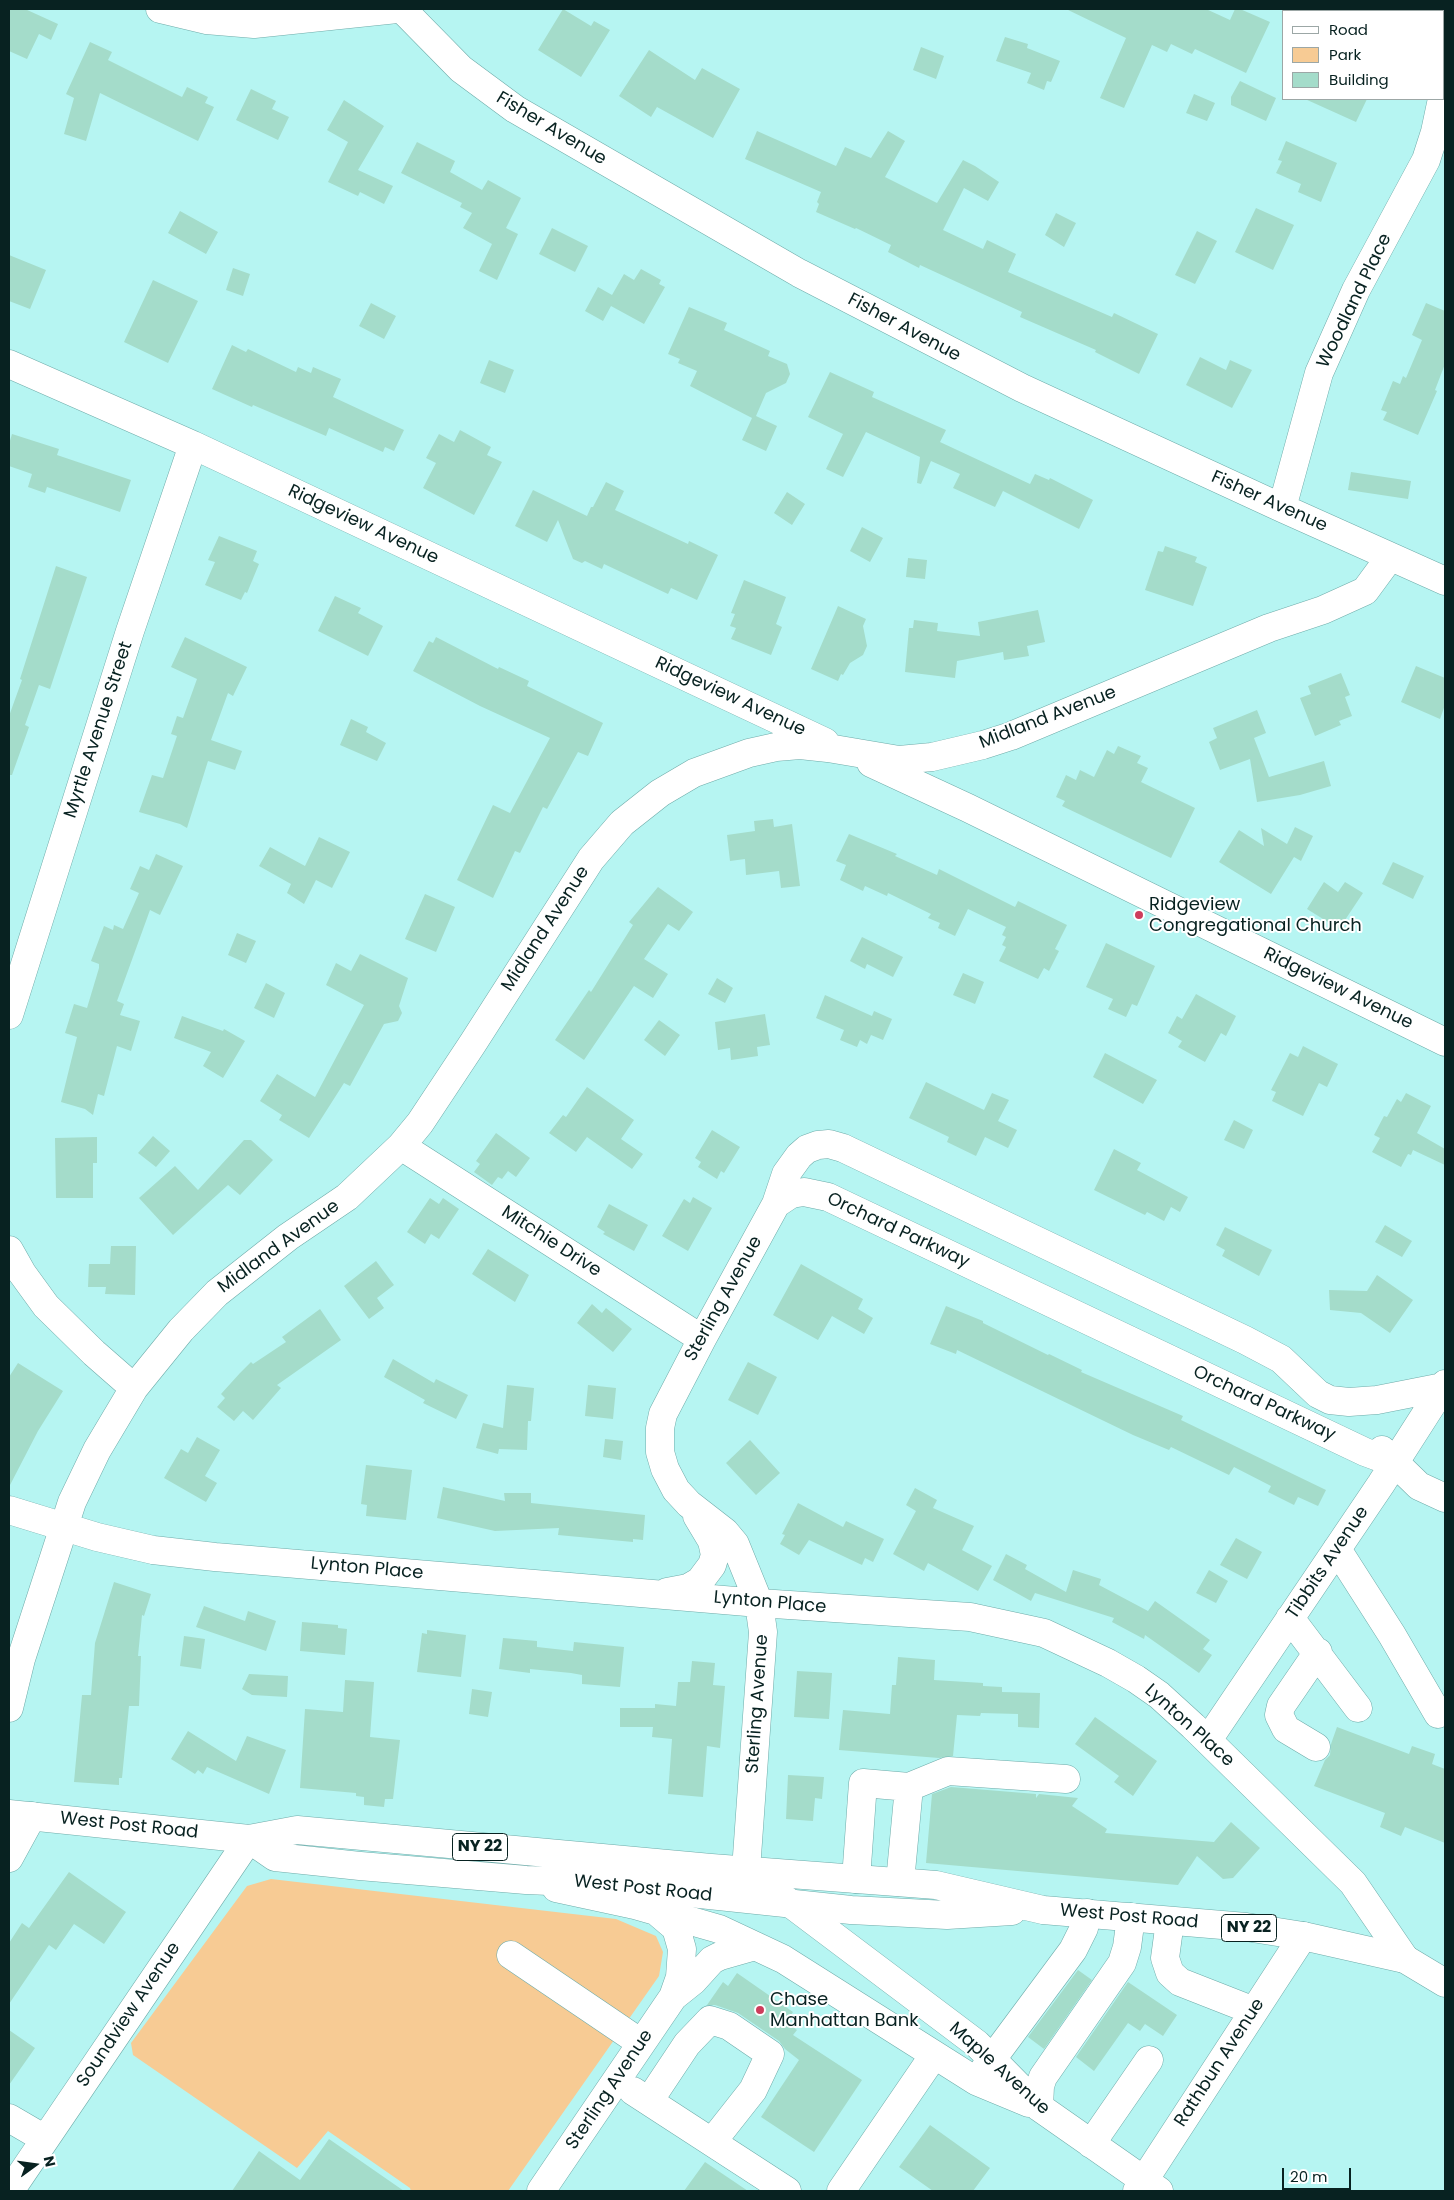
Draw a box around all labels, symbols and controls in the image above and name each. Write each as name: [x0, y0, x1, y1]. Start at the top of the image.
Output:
legend: [1282, 10, 1444, 100]
text: Road: [1329, 19, 1368, 40]
text: Park: [1329, 44, 1361, 65]
text: Building: [1329, 69, 1389, 90]
street label: Fisher Avenue: [492, 88, 610, 170]
street label: Woodland Place: [1313, 230, 1397, 372]
street label: Fisher Avenue: [844, 289, 964, 367]
street label: Fisher Avenue: [1208, 467, 1330, 537]
street label: Ridgeview Avenue: [284, 481, 442, 569]
street label: Myrtle Avenue Street: [60, 639, 138, 821]
street label: Ridgeview Avenue: [651, 653, 809, 741]
street label: Midland Avenue: [977, 682, 1119, 754]
street label: Midland Avenue: [498, 862, 594, 996]
place label: Ridgeview Congregational Church: [1149, 894, 1362, 936]
marker: Ridgeview Congregational Church: [1133, 909, 1145, 921]
street label: Ridgeview Avenue: [1260, 943, 1416, 1035]
street label: Orchard Parkway: [823, 1189, 973, 1273]
street label: Midland Avenue: [214, 1196, 344, 1298]
street label: Mitchie Drive: [497, 1202, 605, 1282]
street label: Sterling Avenue: [681, 1233, 767, 1365]
street label: Orchard Parkway: [1189, 1362, 1339, 1446]
street label: Tibbits Avenue: [1282, 1503, 1374, 1623]
street label: Lynton Place: [310, 1553, 424, 1585]
street label: Lynton Place: [713, 1587, 827, 1619]
street label: Sterling Avenue: [742, 1633, 774, 1775]
street label: Lynton Place: [1140, 1680, 1238, 1772]
street label: West Post Road: [59, 1808, 199, 1844]
road number: NY 22: [452, 1834, 508, 1860]
street label: West Post Road: [573, 1871, 713, 1907]
street label: West Post Road: [1059, 1900, 1199, 1934]
road number: NY 22: [1222, 1915, 1276, 1942]
street label: Soundview Avenue: [72, 1938, 186, 2092]
place label: Chase Manhattan Bank: [770, 1989, 918, 2032]
street label: Rathbun Avenue: [1170, 1995, 1270, 2131]
marker: Chase Manhattan Bank: [754, 2004, 766, 2016]
street label: Maple Avenue: [944, 2018, 1054, 2120]
street label: Sterling Avenue: [562, 2026, 658, 2154]
north arrow: [10, 2140, 60, 2190]
text: N: [39, 2154, 61, 2169]
scale bar: [1284, 2158, 1353, 2190]
text: 20 m: [1290, 2166, 1328, 2187]

